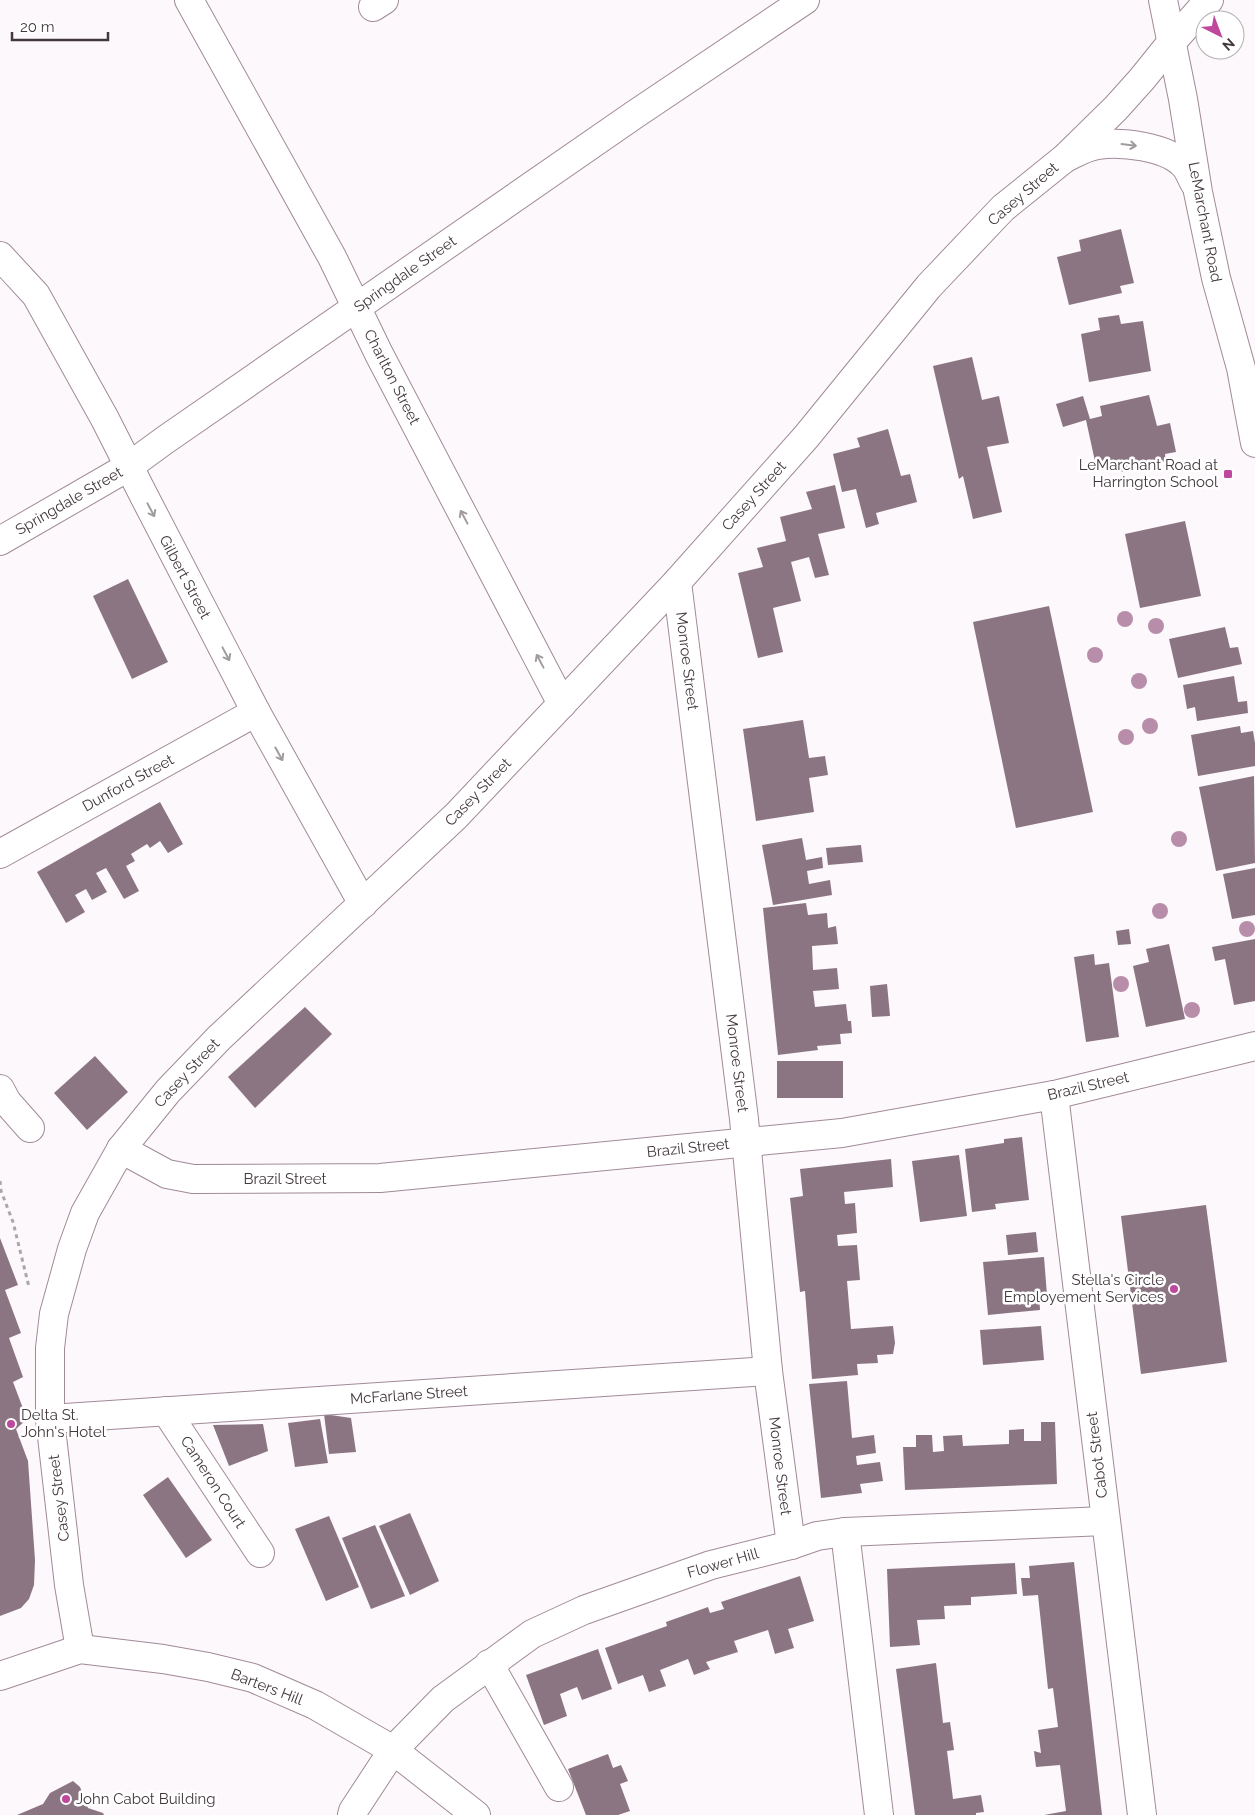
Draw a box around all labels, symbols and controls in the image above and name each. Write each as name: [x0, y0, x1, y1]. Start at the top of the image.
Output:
scale bar: [12, 10, 109, 42]
north arrow: [1195, 10, 1245, 60]
text: 20 m: [20, 18, 55, 36]
text: N: [1219, 35, 1238, 54]
one-way arrow: [1121, 140, 1137, 150]
street label: Casey Street: [984, 159, 1062, 229]
street label: LeMarchant Road: [1185, 160, 1225, 284]
street label: Springdale Street: [350, 232, 460, 316]
street label: Charlton Street: [360, 326, 424, 428]
place label: LeMarchant Road at Harrington School: [1079, 456, 1219, 491]
street label: Casey Street: [718, 457, 790, 535]
street label: Springdale Street: [12, 463, 126, 539]
marker: LeMarchant Road at Harrington School: [1222, 468, 1234, 480]
one-way arrow: [147, 502, 156, 517]
one-way arrow: [459, 510, 468, 525]
street label: Gilbert Street: [155, 532, 215, 622]
street label: Monroe Street: [672, 611, 702, 711]
one-way arrow: [222, 646, 231, 661]
one-way arrow: [535, 654, 544, 669]
one-way arrow: [275, 747, 285, 761]
street label: Dunford Street: [79, 750, 177, 816]
street label: Casey Street: [441, 754, 515, 830]
street label: Monroe Street: [722, 1013, 752, 1113]
street label: Casey Street: [151, 1035, 223, 1111]
street label: Brazil Street: [1045, 1068, 1131, 1104]
street label: Brazil Street: [646, 1135, 730, 1161]
street label: Brazil Street: [243, 1170, 327, 1188]
place label: Stella's Circle Employement Services: [1004, 1271, 1164, 1306]
marker: Stella's Circle Employement Services: [1168, 1283, 1180, 1295]
street label: McFarlane Street: [350, 1382, 468, 1408]
place label: Delta St. John's Hotel: [21, 1406, 107, 1441]
street label: Cabot Street: [1083, 1411, 1111, 1499]
street label: Monroe Street: [765, 1416, 795, 1516]
marker: Delta St. John's Hotel: [5, 1418, 17, 1430]
street label: Cameron Court: [177, 1433, 249, 1531]
street label: Casey Street: [45, 1454, 73, 1542]
street label: Flower Hill: [685, 1544, 762, 1582]
street label: Barters Hill: [228, 1665, 307, 1709]
place label: John Cabot Building: [76, 1790, 216, 1808]
marker: John Cabot Building: [60, 1793, 72, 1805]

